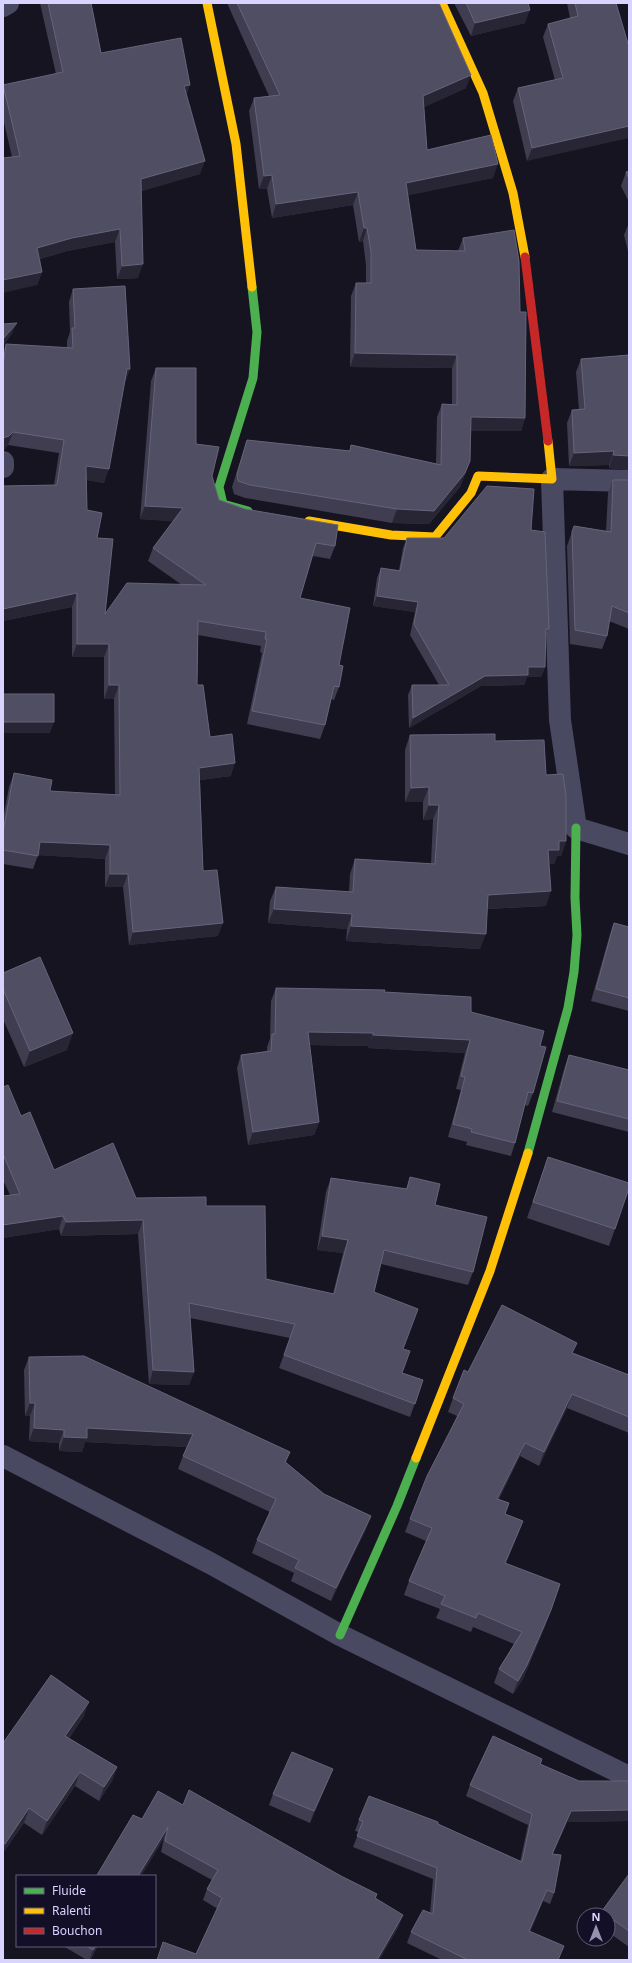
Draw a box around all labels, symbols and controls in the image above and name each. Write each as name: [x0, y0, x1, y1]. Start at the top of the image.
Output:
legend: [16, 1875, 156, 1947]
text: Fluide: [52, 1882, 86, 1899]
text: Ralenti: [52, 1902, 91, 1919]
north arrow: [576, 1907, 616, 1947]
text: N: [592, 1909, 600, 1924]
text: Bouchon: [52, 1922, 102, 1939]

